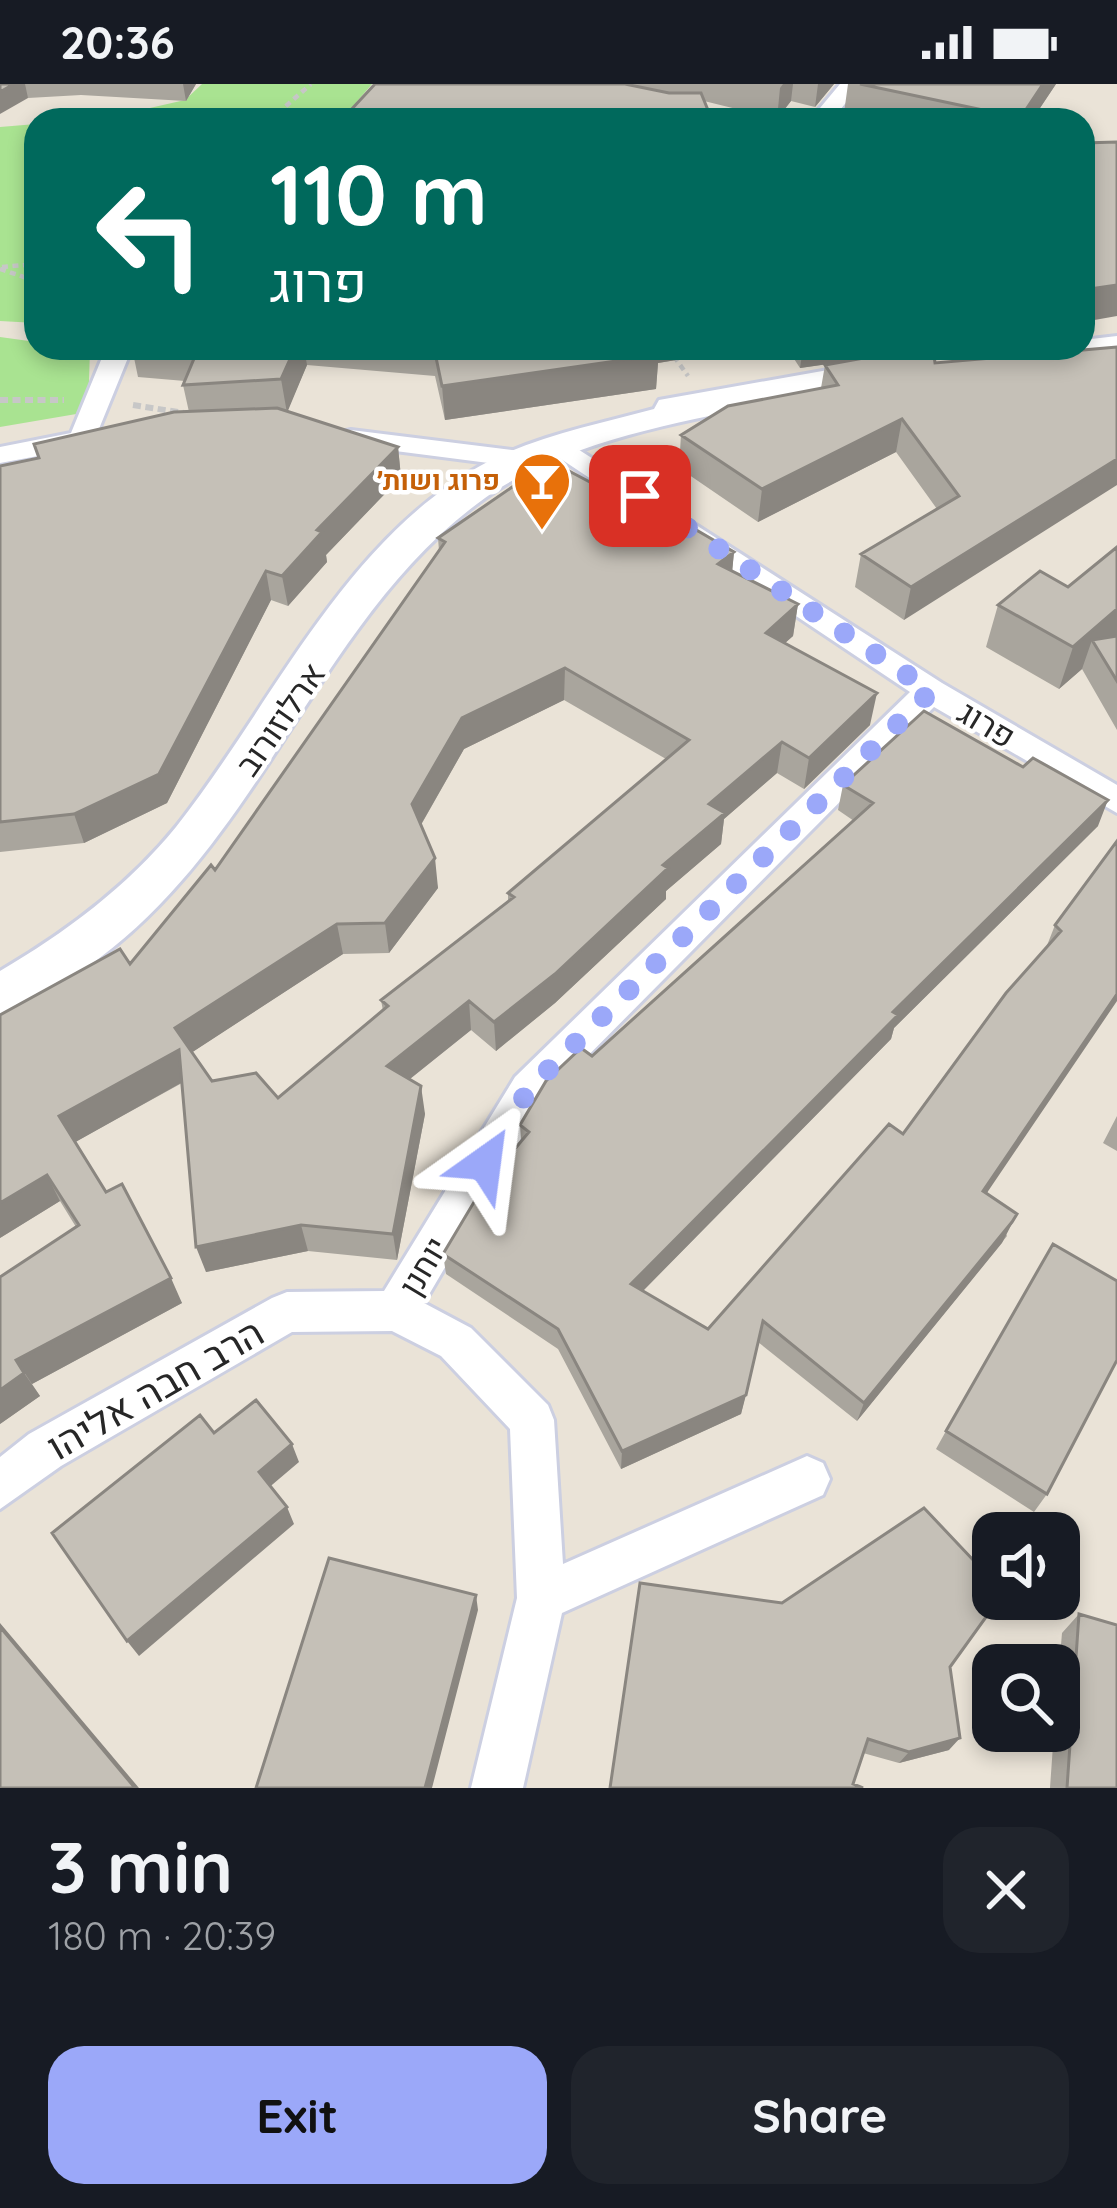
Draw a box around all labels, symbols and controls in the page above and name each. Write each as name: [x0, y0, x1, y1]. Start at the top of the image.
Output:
text: 20:36: [60, 14, 175, 70]
text: 110 m: [270, 141, 488, 246]
icon: left: [72, 156, 228, 312]
text: פרוג: [270, 248, 367, 316]
pin: [589, 445, 691, 547]
bar icon: פרוג ושות׳: [511, 450, 573, 532]
place label: פרוג ושות׳: [377, 463, 500, 497]
icon: arrive: [607, 463, 673, 529]
street label: ארלוזורוב: [226, 654, 333, 783]
street label: פרוג: [951, 691, 1023, 756]
position arrow: [422, 1100, 548, 1226]
street label: יוחנן: [389, 1229, 456, 1303]
street label: הרב חבה אליהו: [38, 1307, 272, 1470]
map controls: [972, 1512, 1080, 1752]
button: sound: [972, 1512, 1080, 1620]
button: search: [972, 1644, 1080, 1752]
text: 3 min: [48, 1821, 233, 1911]
button: close: [943, 1827, 1069, 1953]
text: 180 m · 20:39: [48, 1911, 276, 1960]
button: Exit: [48, 2046, 547, 2184]
button: Share: [571, 2046, 1069, 2184]

